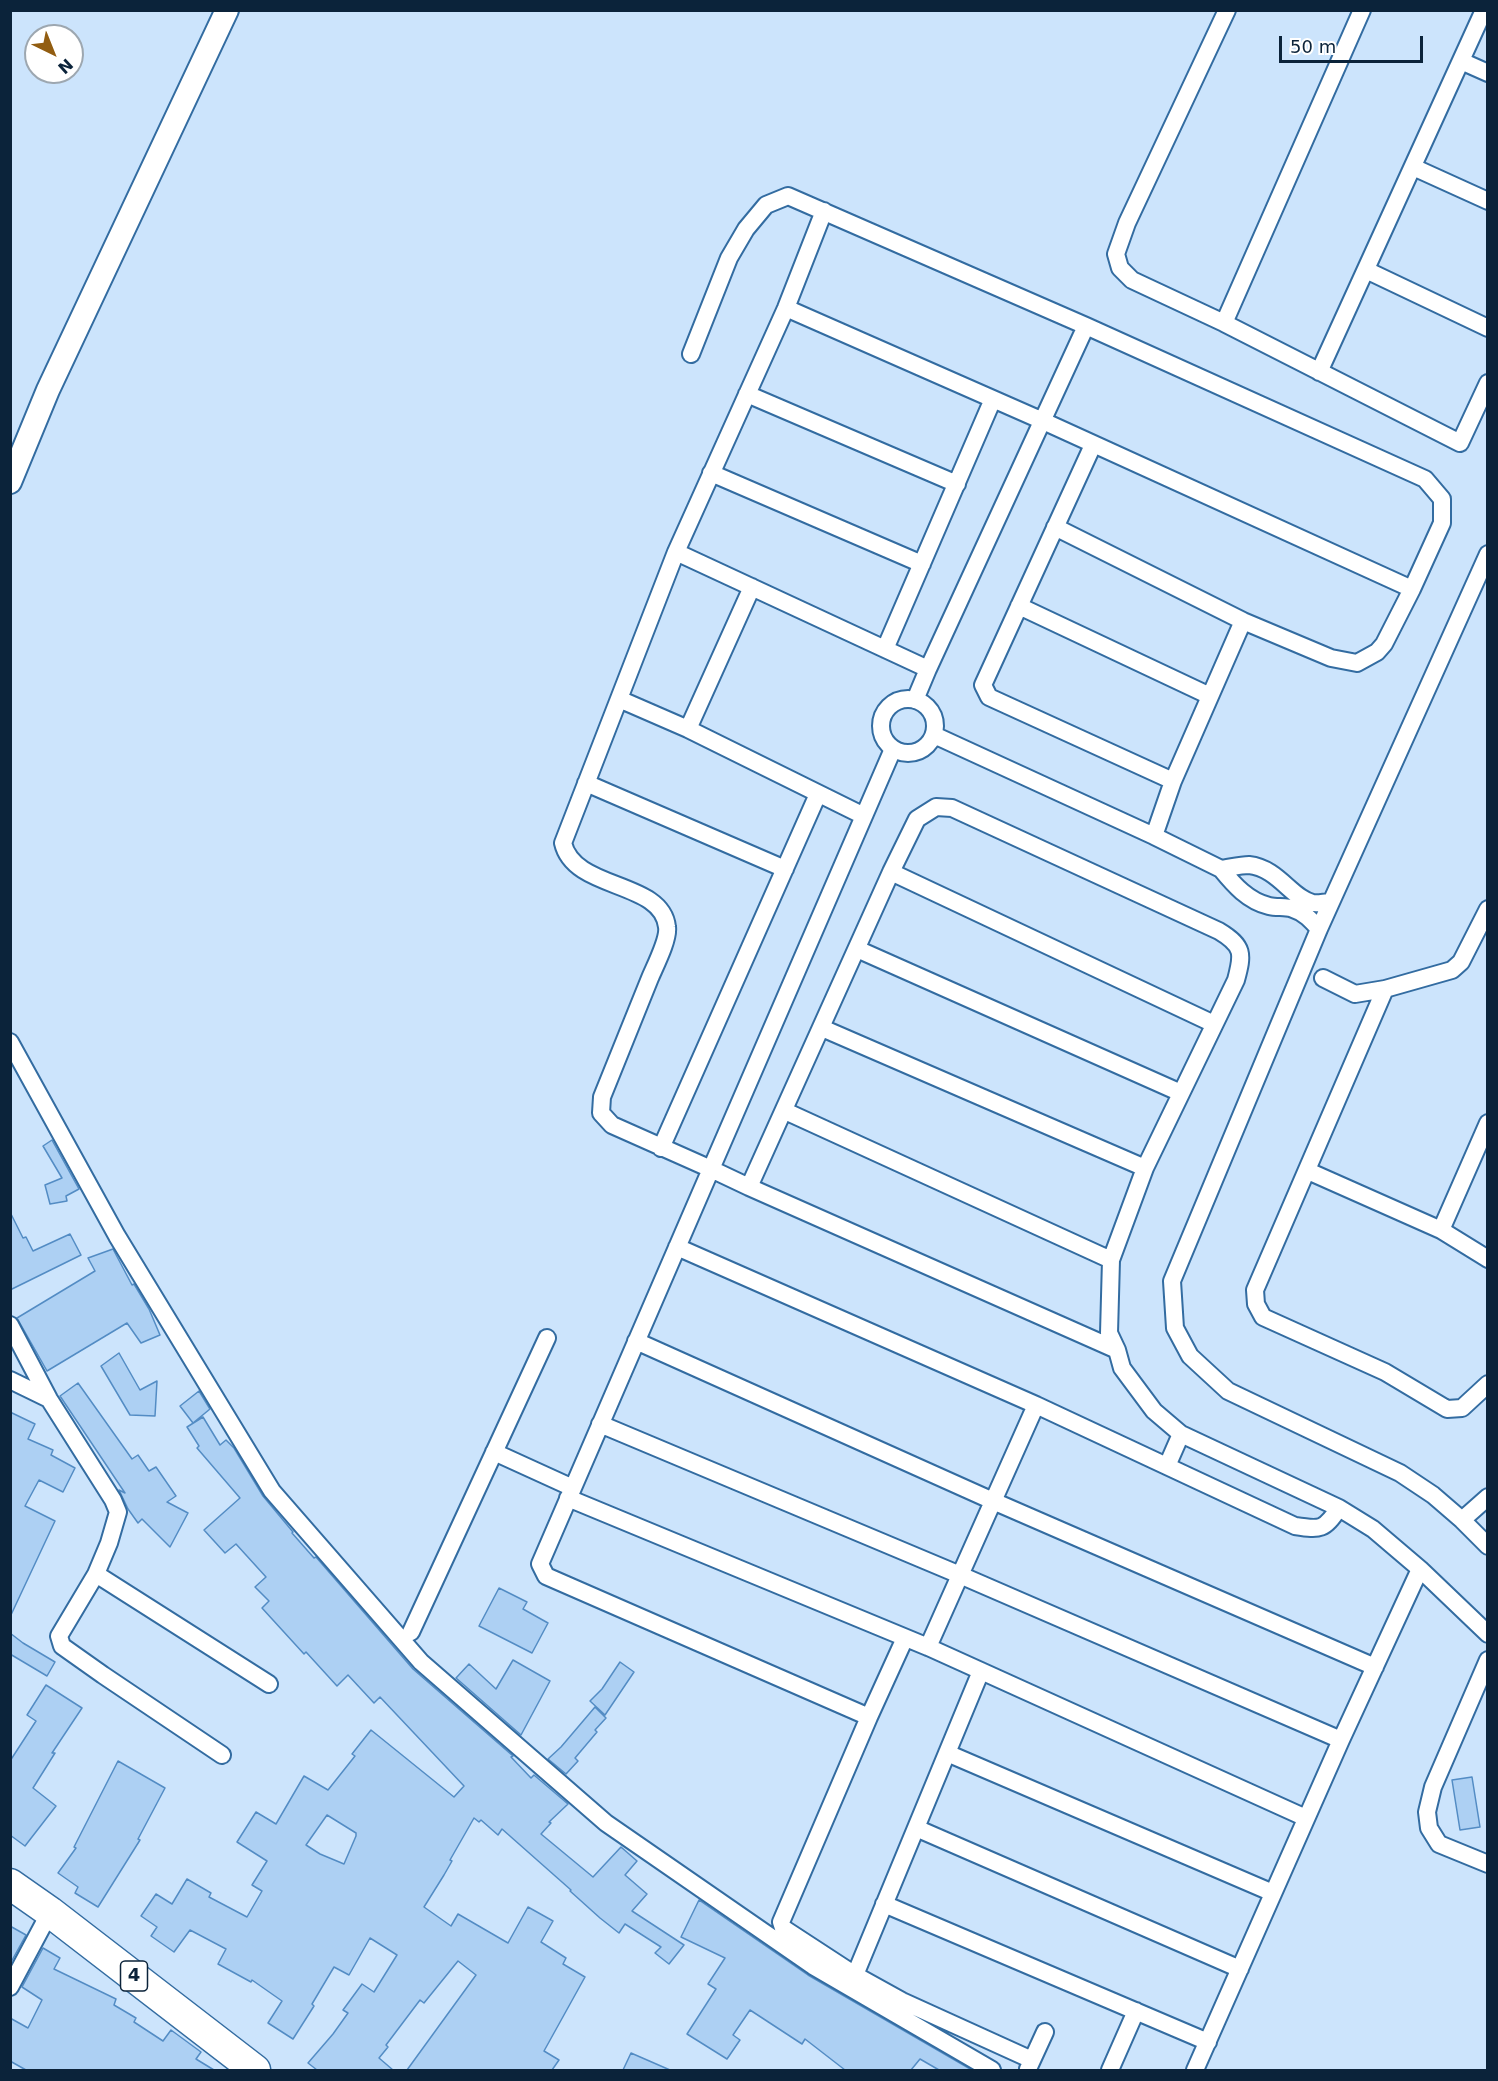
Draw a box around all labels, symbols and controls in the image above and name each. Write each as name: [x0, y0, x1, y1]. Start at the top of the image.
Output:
north arrow: [24, 24, 84, 84]
scale bar: [1282, 24, 1426, 62]
text: 50 m: [1290, 36, 1336, 57]
text: N: [54, 55, 77, 78]
road number: 4: [120, 1961, 148, 1991]

